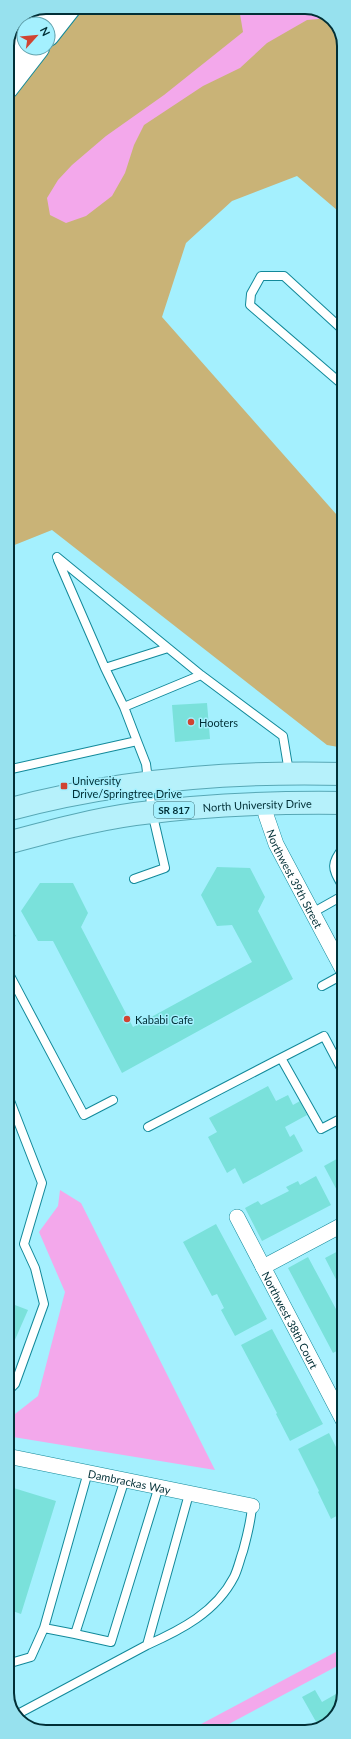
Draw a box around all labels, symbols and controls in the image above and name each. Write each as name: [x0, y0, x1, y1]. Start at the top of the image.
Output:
north arrow: [16, 16, 56, 56]
text: N: [38, 25, 53, 38]
place label: Hooters: [199, 716, 238, 729]
marker: Hooters: [186, 717, 196, 727]
place label: University Drive/Springtree Drive: [72, 774, 182, 800]
marker: University Drive/Springtree Drive: [59, 781, 69, 791]
street label: North University Drive: [202, 796, 312, 814]
road number: SR 817: [154, 802, 194, 818]
street label: Northwest 39th Street: [265, 827, 326, 930]
place label: Kababi Cafe: [135, 1013, 193, 1026]
marker: Kababi Cafe: [122, 1014, 132, 1024]
street label: Northwest 38th Court: [260, 1269, 321, 1371]
street label: Dambrackas Way: [87, 1466, 172, 1496]

